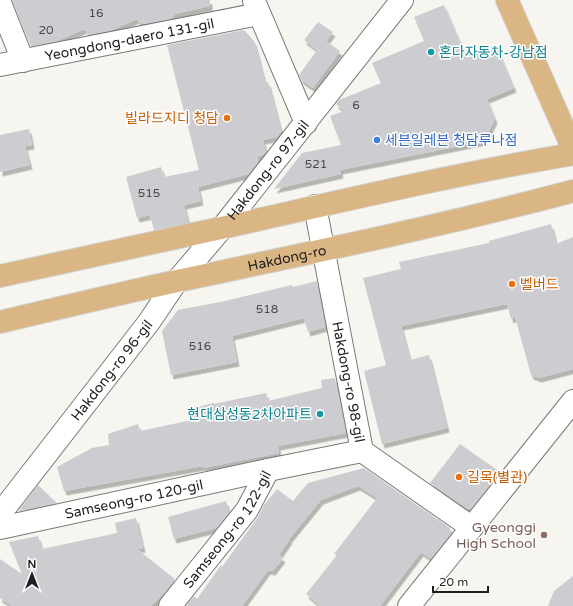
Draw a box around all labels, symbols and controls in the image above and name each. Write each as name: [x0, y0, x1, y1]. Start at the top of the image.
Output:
house number: 16: [88, 6, 104, 20]
street label: Yeongdong-daero 131-gil: [43, 15, 216, 64]
house number: 20: [38, 23, 54, 37]
place label: 혼다자동차-강남점: [439, 44, 548, 61]
marker: 혼다자동차-강남점: [426, 47, 436, 57]
house number: 6: [352, 98, 360, 112]
place label: 빌라드지디 청담: [125, 110, 219, 127]
marker: 빌라드지디 청담: [222, 113, 232, 123]
street label: Hakdong-ro 97-gil: [223, 117, 312, 223]
place label: 세븐일레븐 청담루나점: [385, 132, 517, 149]
marker: 세븐일레븐 청담루나점: [372, 135, 382, 145]
house number: 521: [305, 157, 327, 171]
house number: 515: [138, 186, 160, 200]
street label: Hakdong-ro: [246, 241, 328, 274]
place label: 벨버드: [520, 276, 559, 293]
marker: 벨버드: [507, 279, 517, 289]
house number: 518: [256, 302, 278, 316]
street label: Hakdong-ro 96-gil: [67, 316, 156, 424]
street label: Hakdong-ro 98-gil: [329, 320, 369, 444]
house number: 516: [189, 339, 211, 353]
place label: 현대삼성동2차아파트: [187, 406, 312, 423]
marker: 현대삼성동2차아파트: [315, 409, 325, 419]
street label: Samseong-ro 122-gil: [179, 468, 275, 591]
place label: 길목(별관): [467, 469, 527, 486]
marker: 길목(별관): [454, 472, 464, 482]
street label: Samseong-ro 120-gil: [63, 476, 205, 522]
place label: Gyeonggi High School: [456, 519, 536, 552]
marker: Gyeonggi High School: [539, 530, 549, 540]
north arrow: [12, 554, 52, 594]
text: N: [28, 558, 36, 571]
scale bar: [433, 568, 488, 594]
text: 20 m: [439, 575, 468, 589]

